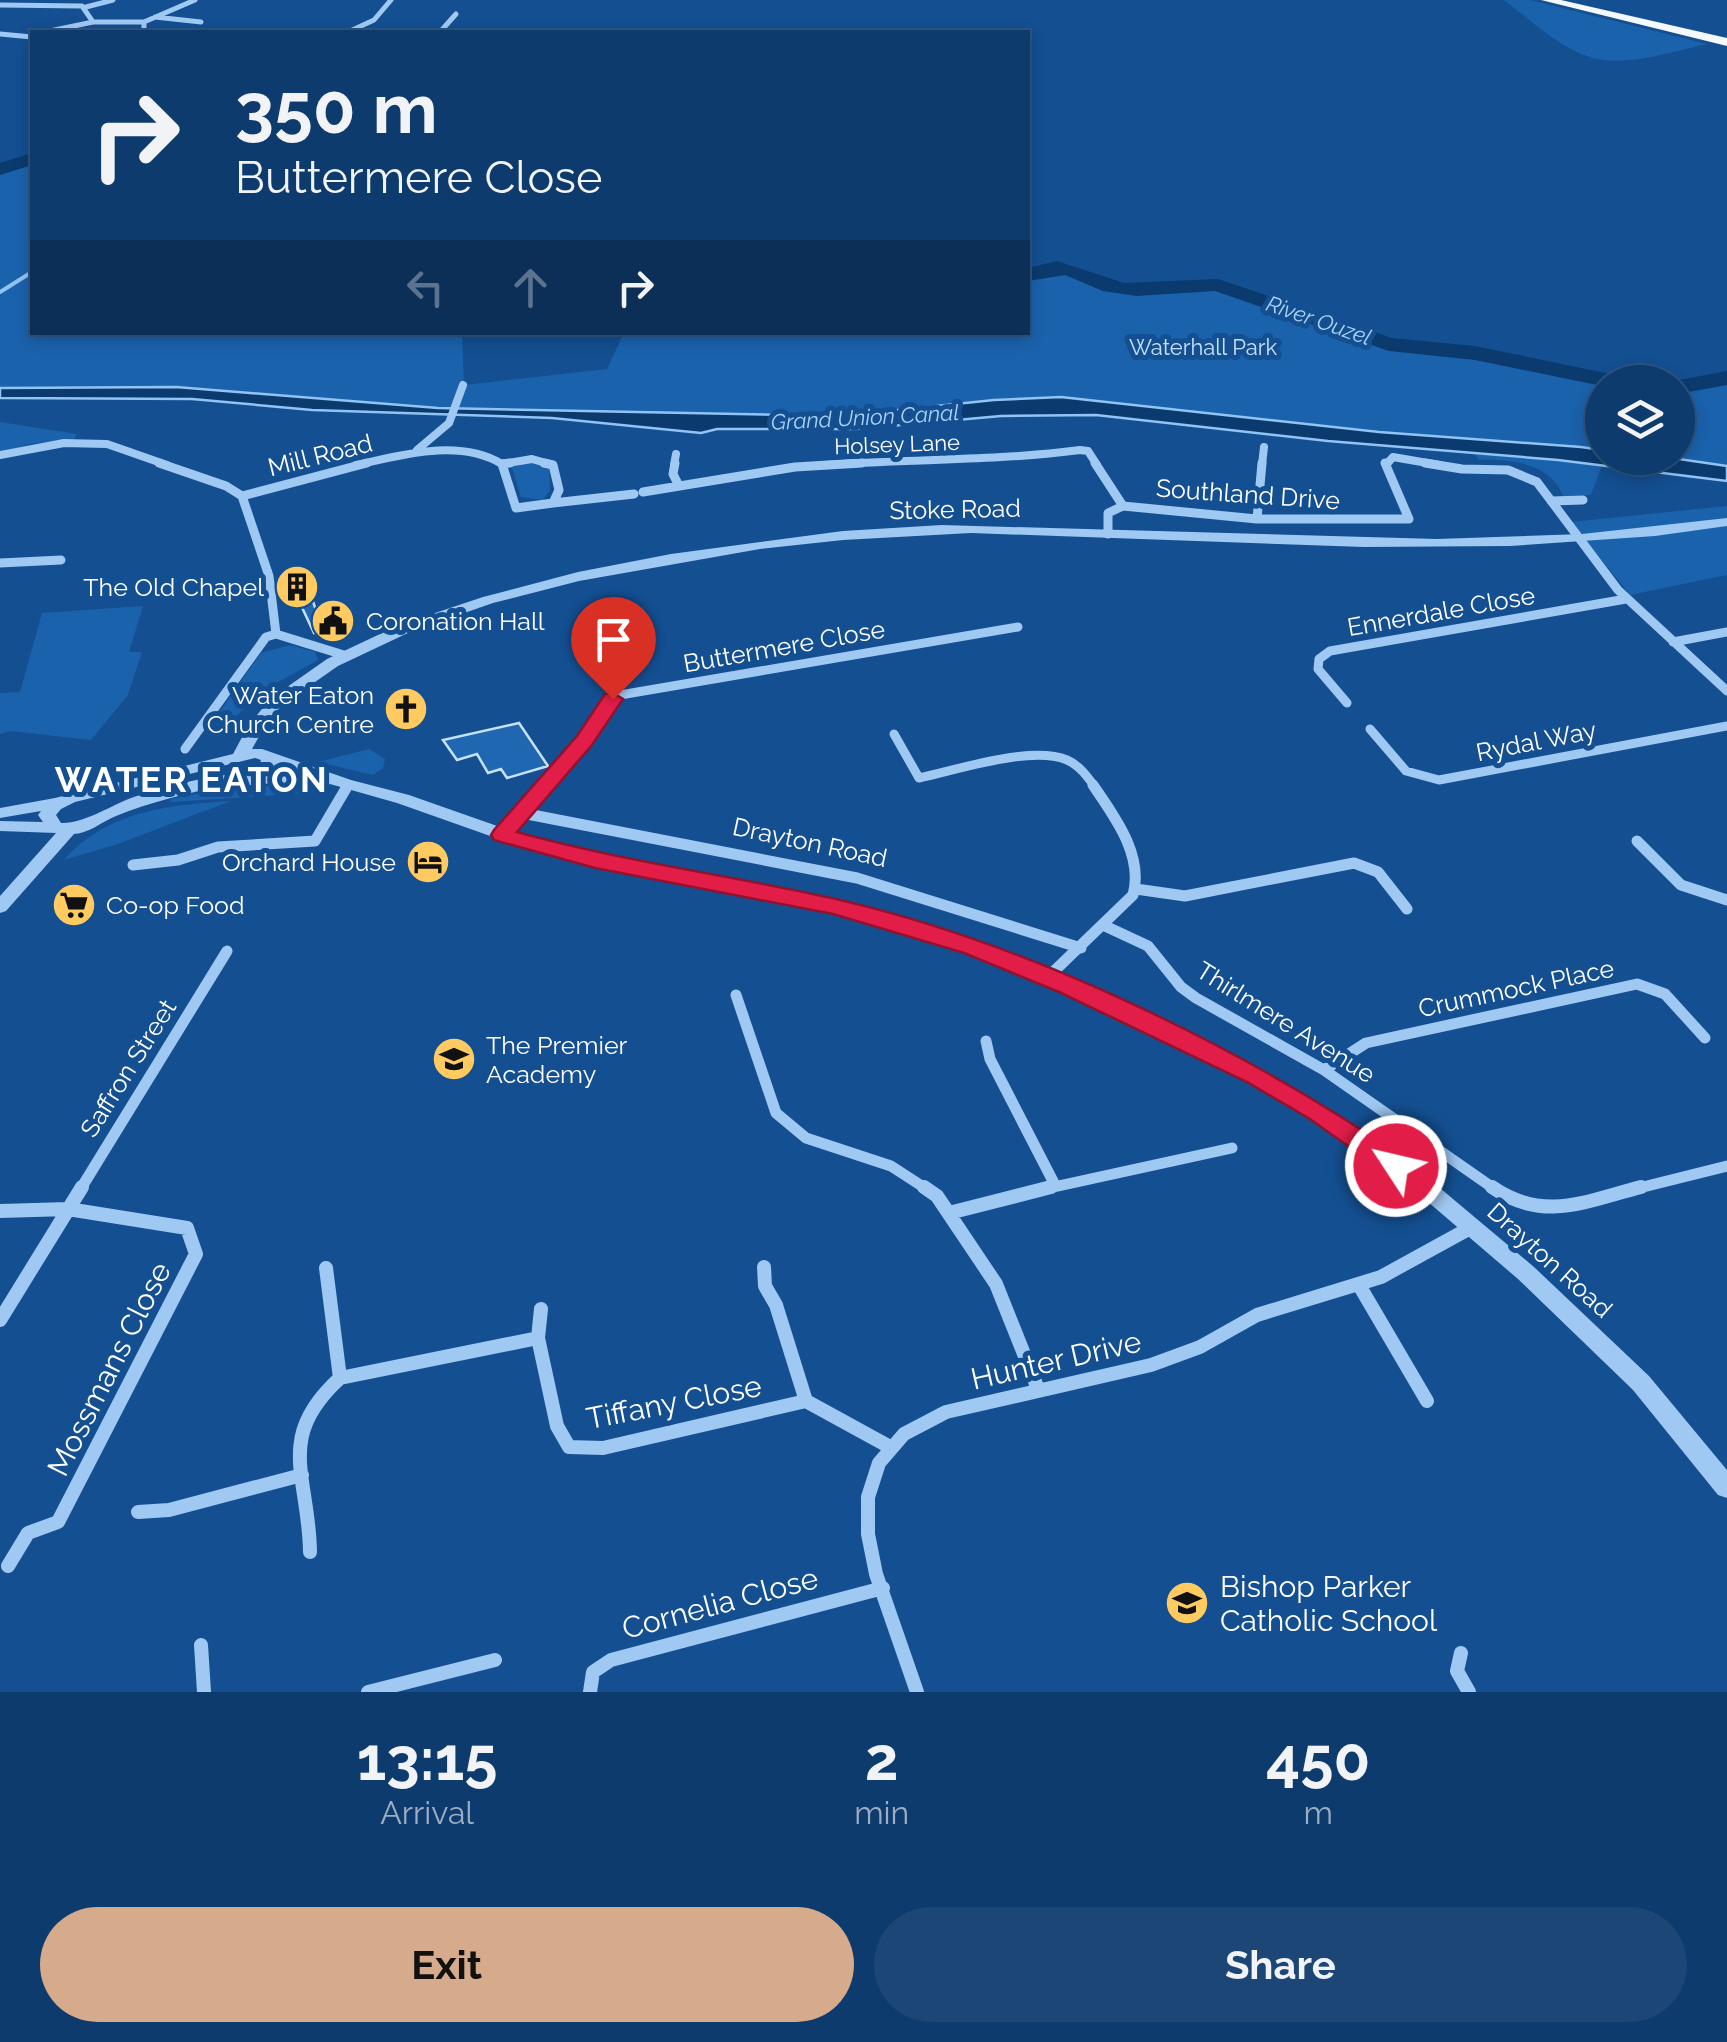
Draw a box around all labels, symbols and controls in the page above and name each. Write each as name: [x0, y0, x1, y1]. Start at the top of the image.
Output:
text: 350 m: [235, 67, 438, 149]
icon: right: [70, 70, 200, 200]
text: Buttermere Close: [235, 151, 602, 204]
icon: left: [398, 260, 453, 315]
icon: ahead: [503, 260, 558, 315]
icon: right: [608, 260, 663, 315]
water label: River Ouzel: [1263, 290, 1375, 350]
park label: Waterhall Park: [1129, 334, 1277, 360]
map controls: [1585, 365, 1695, 475]
button: layers: [1585, 365, 1695, 475]
water label: Grand Union Canal: [770, 399, 960, 435]
street label: Mill Road: [265, 428, 375, 482]
street label: Holsey Lane: [834, 429, 960, 459]
street label: Southland Drive: [1155, 473, 1341, 515]
street label: Stoke Road: [889, 493, 1021, 525]
building icon: The Old Chapel: [274, 564, 320, 610]
place label: The Old Chapel: [83, 572, 264, 602]
street label: Ennerdale Close: [1345, 580, 1537, 642]
pin: [571, 597, 656, 700]
public building icon: Coronation Hall: [310, 598, 356, 644]
place label: Coronation Hall: [366, 606, 545, 636]
icon: arrive: [586, 612, 641, 667]
street label: Buttermere Close: [681, 614, 887, 678]
place label: Water Eaton Church Centre: [207, 680, 374, 739]
church icon: Water Eaton Church Centre: [383, 686, 429, 732]
street label: Rydal Way: [1473, 715, 1599, 767]
district label: WATER EATON: [55, 759, 329, 800]
street label: Drayton Road: [730, 811, 890, 873]
hotel icon: Orchard House: [405, 839, 451, 885]
place label: Orchard House: [222, 847, 396, 877]
supermarket icon: Co-op Food: [51, 882, 97, 928]
place label: Co-op Food: [106, 890, 244, 920]
street label: Crummock Place: [1415, 953, 1617, 1023]
street label: Thirlmere Avenue: [1191, 955, 1381, 1089]
street label: Saffron Street: [74, 993, 183, 1142]
place label: The Premier Academy: [486, 1030, 628, 1089]
school or university icon: The Premier Academy: [431, 1036, 477, 1082]
position arrow: [1344, 1114, 1448, 1218]
street label: Drayton Road: [1482, 1196, 1618, 1324]
street label: Mossmans Close: [40, 1256, 178, 1482]
street label: Hunter Drive: [967, 1323, 1145, 1397]
street label: Tiffany Close: [584, 1368, 764, 1436]
street label: Cornelia Close: [618, 1560, 822, 1646]
place label: Bishop Parker Catholic School: [1220, 1569, 1438, 1638]
school or university icon: Bishop Parker Catholic School: [1164, 1580, 1210, 1626]
text: 13:15: [357, 1724, 498, 1794]
text: 2: [865, 1724, 899, 1794]
text: 450: [1266, 1724, 1370, 1794]
text: Arrival: [380, 1794, 474, 1831]
text: min: [854, 1794, 909, 1831]
text: m: [1303, 1794, 1333, 1831]
button: Exit: [40, 1907, 854, 2022]
button: Share: [874, 1907, 1687, 2022]

